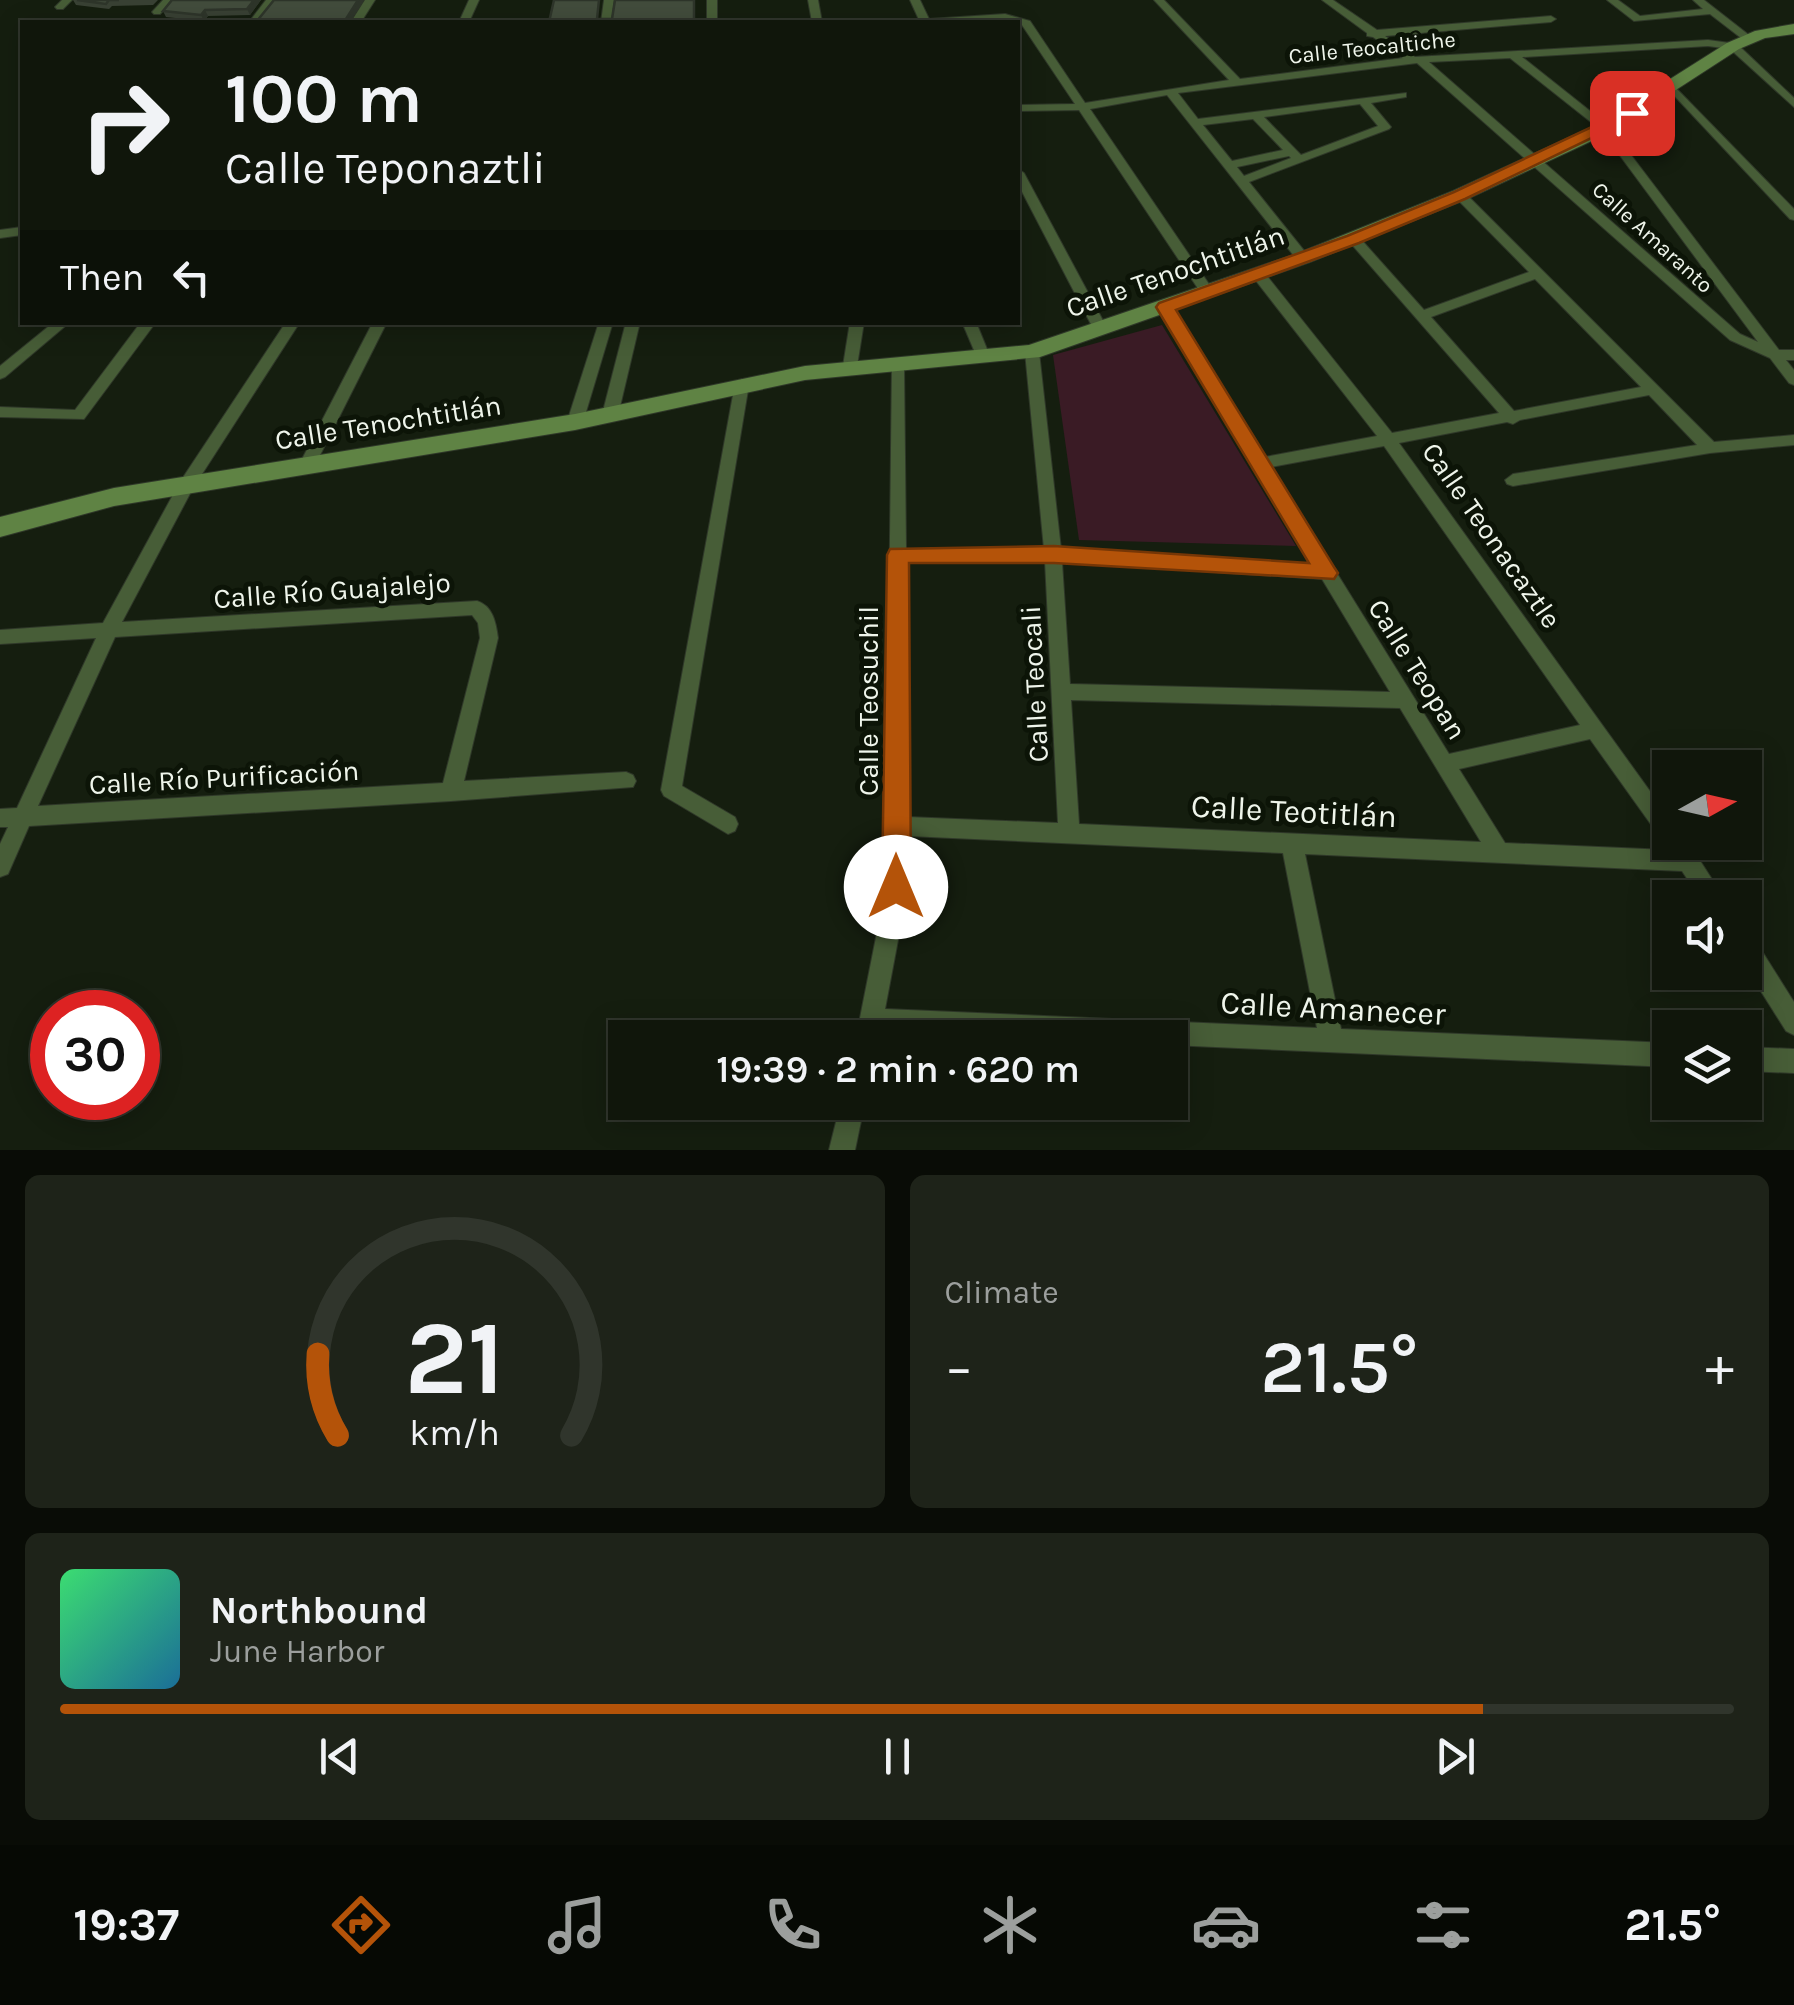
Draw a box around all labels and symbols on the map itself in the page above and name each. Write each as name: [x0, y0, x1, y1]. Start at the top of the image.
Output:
street label: Calle Teocaltiche: [1287, 26, 1457, 70]
pin: [1590, 71, 1675, 156]
street label: Calle Amaranto: [1587, 177, 1718, 299]
street label: Calle Tenochtitlán: [1062, 219, 1289, 324]
street label: Calle Tenochtitlán: [273, 388, 504, 457]
street label: Calle Teonacaztle: [1415, 436, 1568, 634]
street label: Calle Río Guajalejo: [212, 566, 452, 615]
street label: Calle Teopan: [1361, 593, 1474, 746]
street label: Calle Teocali: [1014, 605, 1055, 763]
street label: Calle Teosuchil: [852, 606, 885, 796]
north arrow: [1652, 750, 1762, 860]
street label: Calle Río Purificación: [88, 754, 360, 801]
street label: Calle Teotitlán: [1190, 788, 1398, 835]
position arrow: [844, 835, 948, 939]
street label: Calle Amanecer: [1219, 984, 1447, 1033]
speed limit sign: 30: [30, 990, 160, 1120]

